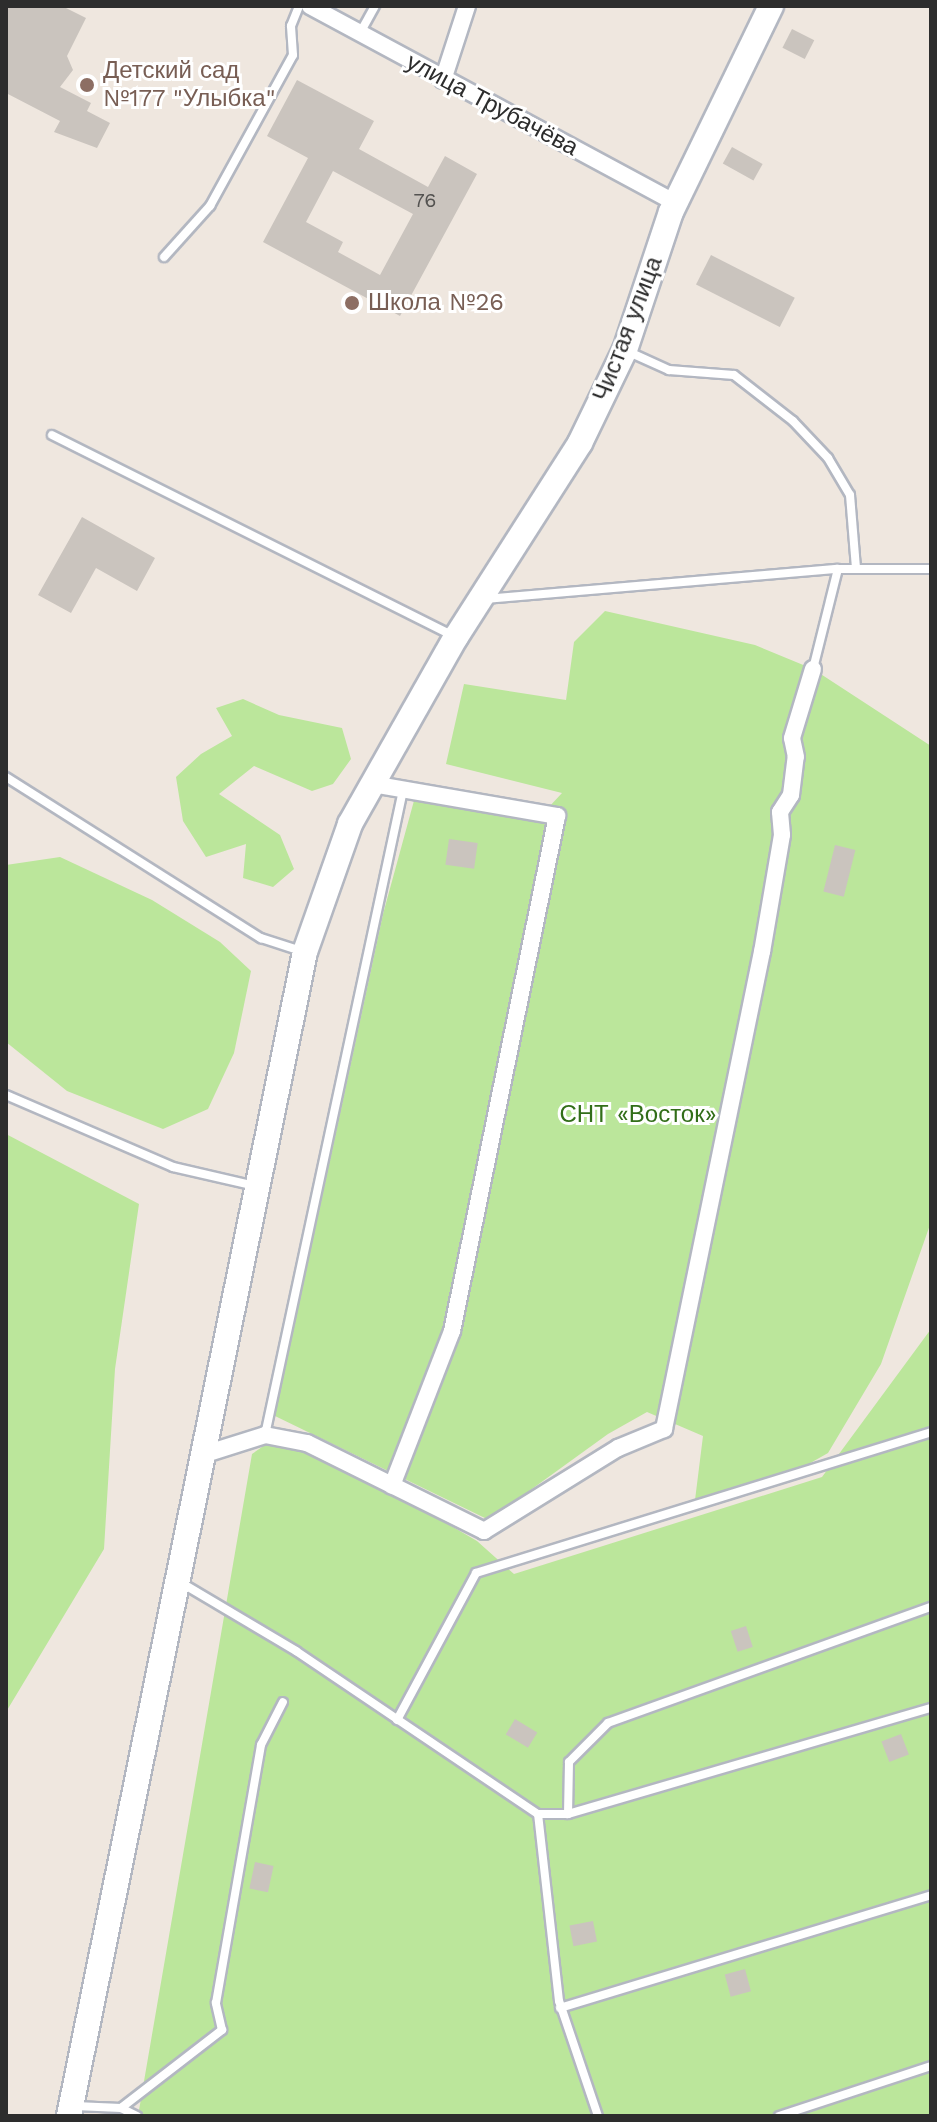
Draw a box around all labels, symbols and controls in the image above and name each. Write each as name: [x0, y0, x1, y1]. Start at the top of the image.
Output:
street label: улица Трубачёва: [401, 48, 583, 162]
place label: Детский сад №177 "Улыбка": [103, 57, 276, 113]
marker: Детский сад №177 "Улыбка": [78, 76, 96, 94]
house number: 76: [414, 188, 436, 212]
street label: Чистая улица: [587, 253, 669, 405]
place label: Школа №26: [368, 289, 504, 317]
marker: Школа №26: [343, 294, 361, 312]
park label: СНТ «Восток»: [559, 1101, 717, 1129]

